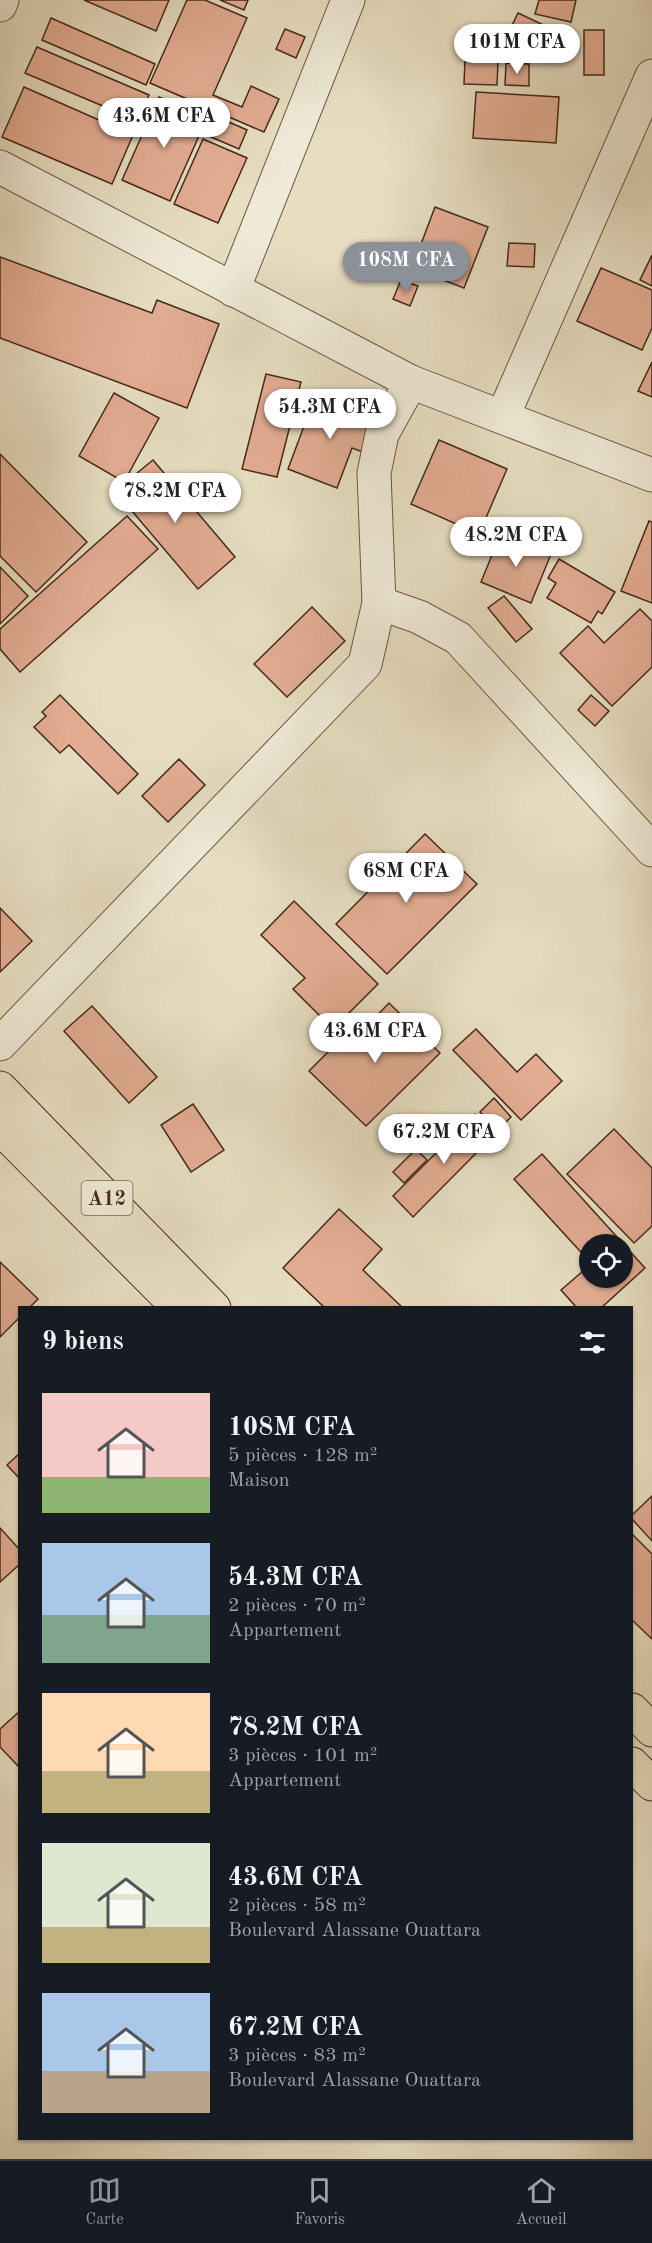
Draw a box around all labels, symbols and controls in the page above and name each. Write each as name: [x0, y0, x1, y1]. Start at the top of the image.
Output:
pin: 101M CFA: [455, 24, 579, 75]
text: 101M CFA: [468, 33, 566, 53]
pin: 43.6M CFA: [95, 98, 233, 149]
text: 43.6M CFA: [112, 107, 216, 127]
pin: 108M CFA: [344, 242, 468, 293]
text: 108M CFA: [357, 251, 455, 271]
pin: 54.3M CFA: [261, 389, 399, 440]
text: 54.3M CFA: [278, 398, 382, 418]
pin: 78.2M CFA: [106, 473, 244, 524]
text: 78.2M CFA: [123, 482, 227, 502]
pin: 48.2M CFA: [447, 517, 585, 568]
text: 48.2M CFA: [464, 526, 568, 546]
pin: 68M CFA: [351, 853, 461, 904]
text: 68M CFA: [363, 862, 449, 882]
pin: 43.6M CFA: [306, 1013, 444, 1064]
text: 43.6M CFA: [323, 1022, 427, 1042]
pin: 67.2M CFA: [375, 1114, 513, 1165]
text: 67.2M CFA: [392, 1123, 496, 1143]
road number: A12: [82, 1181, 132, 1215]
map controls: [579, 1234, 633, 1288]
button: locate: [579, 1234, 633, 1288]
icon: filters: [576, 1326, 609, 1359]
text: 9 biens: [42, 1329, 124, 1355]
text: 108M CFA: [228, 1415, 356, 1441]
icon: home: [90, 1417, 162, 1489]
text: 5 pièces · 128 m²: [228, 1446, 377, 1466]
text: Maison: [228, 1471, 289, 1491]
text: 54.3M CFA: [228, 1565, 363, 1591]
icon: home: [90, 1567, 162, 1639]
text: 2 pièces · 70 m²: [228, 1596, 366, 1616]
text: Appartement: [228, 1621, 341, 1641]
text: 78.2M CFA: [228, 1715, 363, 1741]
icon: home: [90, 1717, 162, 1789]
text: 3 pièces · 101 m²: [228, 1746, 377, 1766]
text: Appartement: [228, 1771, 341, 1791]
text: 43.6M CFA: [228, 1865, 363, 1891]
icon: home: [90, 1867, 162, 1939]
text: 2 pièces · 58 m²: [228, 1896, 366, 1916]
text: Boulevard Alassane Ouattara: [228, 1921, 481, 1941]
text: 67.2M CFA: [228, 2015, 363, 2041]
icon: home: [90, 2017, 162, 2089]
text: 3 pièces · 83 m²: [228, 2046, 366, 2066]
text: Boulevard Alassane Ouattara: [228, 2071, 481, 2091]
tab: Carte: [85, 2174, 124, 2230]
tab: Favoris: [294, 2174, 345, 2230]
tab: Accueil: [516, 2174, 567, 2230]

